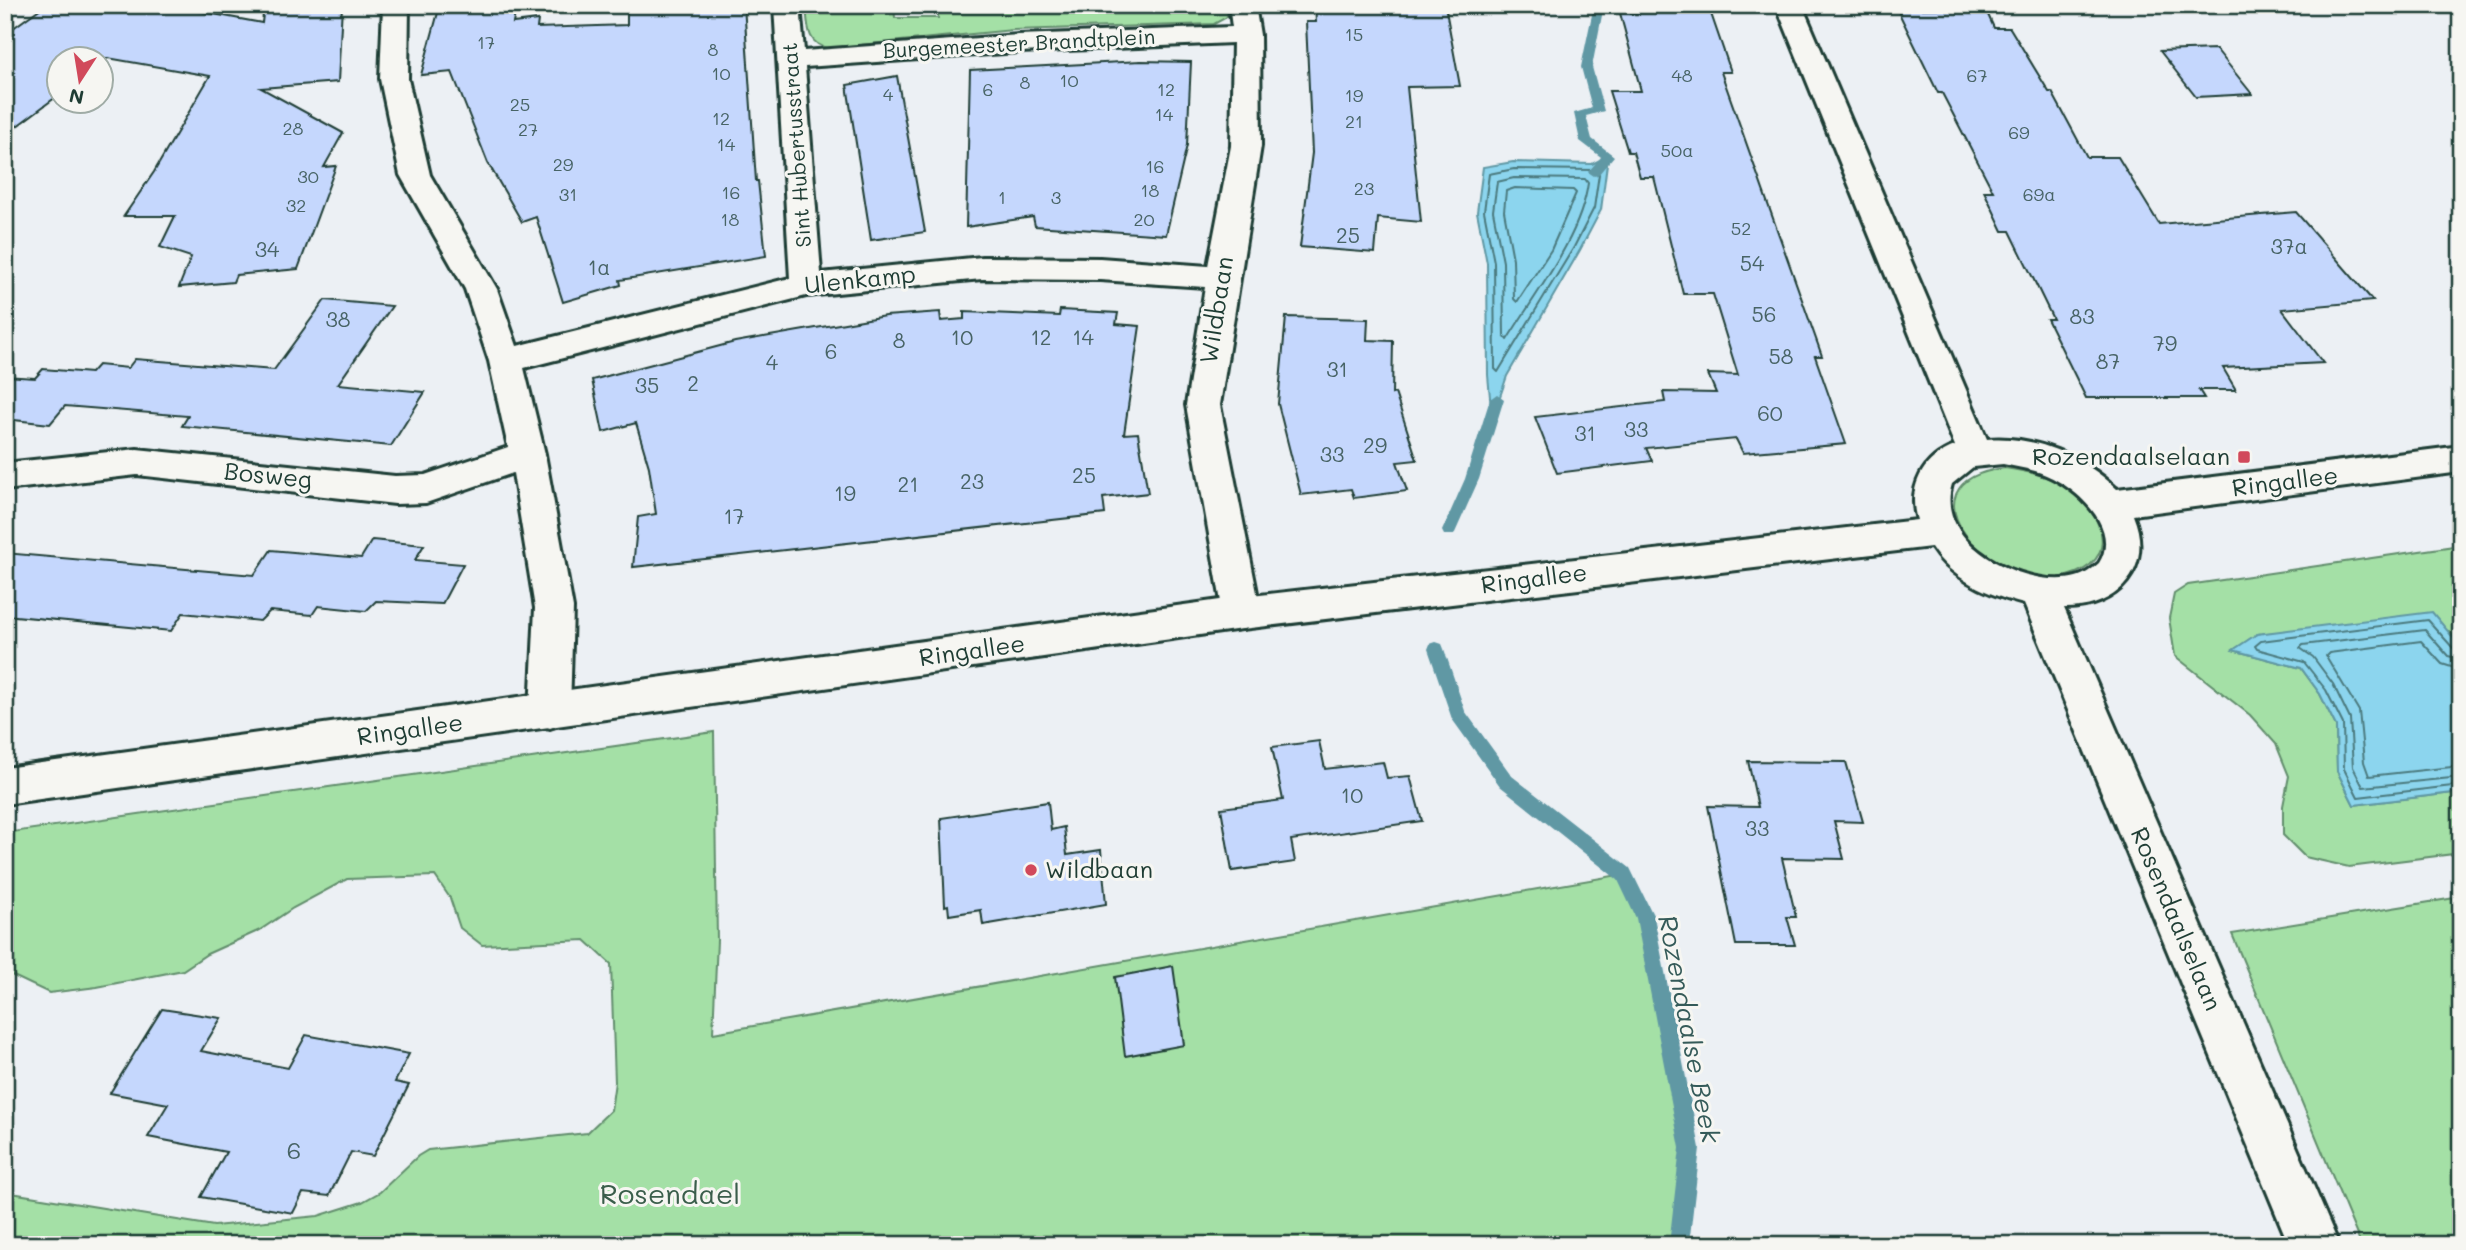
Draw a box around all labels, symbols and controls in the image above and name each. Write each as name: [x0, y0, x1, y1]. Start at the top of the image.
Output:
street label: Burgemeester Brandtplein: [882, 22, 1156, 63]
house number: 15: [1345, 22, 1363, 46]
house number: 17: [477, 30, 495, 54]
house number: 8: [708, 37, 719, 61]
street label: Sint Hubertusstraat: [775, 42, 816, 249]
north arrow: [46, 46, 116, 116]
house number: 10: [711, 61, 731, 85]
house number: 48: [1671, 63, 1693, 87]
house number: 67: [1967, 63, 1987, 87]
house number: 10: [1059, 68, 1079, 92]
house number: 8: [1020, 70, 1031, 94]
house number: 6: [983, 77, 993, 101]
house number: 12: [1157, 77, 1175, 101]
house number: 4: [883, 82, 894, 106]
text: N: [67, 83, 86, 111]
house number: 19: [1345, 83, 1364, 107]
house number: 25: [510, 92, 530, 116]
house number: 14: [1155, 102, 1174, 126]
house number: 12: [712, 106, 730, 130]
house number: 21: [1345, 109, 1363, 133]
house number: 28: [283, 116, 304, 140]
house number: 27: [518, 117, 538, 141]
house number: 69: [2008, 120, 2030, 144]
house number: 14: [717, 132, 736, 156]
house number: 50a: [1661, 138, 1693, 162]
house number: 29: [553, 152, 574, 176]
house number: 16: [1146, 154, 1164, 178]
house number: 30: [297, 164, 319, 188]
house number: 23: [1354, 176, 1374, 200]
house number: 18: [1141, 178, 1160, 202]
house number: 16: [722, 180, 740, 204]
house number: 31: [559, 182, 577, 206]
house number: 69a: [2023, 182, 2055, 206]
house number: 1: [998, 185, 1006, 209]
house number: 3: [1051, 185, 1061, 209]
house number: 32: [286, 193, 306, 217]
house number: 18: [721, 207, 740, 231]
house number: 20: [1133, 207, 1155, 231]
house number: 52: [1731, 216, 1751, 240]
house number: 25: [1336, 221, 1360, 248]
house number: 37a: [2270, 232, 2308, 259]
house number: 34: [255, 235, 280, 262]
house number: 54: [1740, 249, 1765, 276]
house number: 1a: [588, 253, 610, 280]
street label: Wildbaan: [1192, 254, 1239, 366]
street label: Ulenkamp: [803, 257, 917, 300]
house number: 56: [1752, 300, 1776, 327]
house number: 83: [2069, 302, 2095, 329]
house number: 38: [325, 305, 351, 332]
house number: 10: [951, 323, 973, 350]
house number: 12: [1030, 323, 1052, 350]
house number: 14: [1072, 323, 1095, 350]
house number: 8: [893, 326, 905, 353]
house number: 79: [2153, 329, 2177, 356]
house number: 6: [825, 337, 837, 364]
house number: 58: [1769, 342, 1793, 369]
house number: 87: [2096, 347, 2120, 374]
house number: 4: [766, 348, 779, 375]
house number: 31: [1326, 355, 1348, 382]
house number: 2: [687, 369, 699, 396]
house number: 35: [635, 371, 659, 398]
house number: 60: [1757, 399, 1783, 426]
house number: 33: [1624, 415, 1648, 442]
house number: 31: [1574, 419, 1596, 446]
house number: 29: [1363, 431, 1387, 458]
house number: 33: [1320, 440, 1344, 467]
place label: Rozendaalselaan: [2032, 440, 2230, 471]
marker: Rozendaalselaan: [2236, 449, 2252, 465]
street label: Bosweg: [223, 454, 314, 495]
street label: Ringallee: [2230, 459, 2340, 502]
house number: 25: [1072, 461, 1096, 488]
house number: 23: [960, 467, 984, 494]
house number: 21: [897, 470, 919, 497]
house number: 19: [834, 479, 856, 506]
house number: 17: [723, 502, 745, 529]
street label: Ringallee: [1479, 556, 1589, 599]
street label: Ringallee: [917, 627, 1027, 672]
street label: Ringallee: [355, 706, 465, 751]
house number: 10: [1341, 781, 1363, 808]
house number: 33: [1745, 814, 1769, 841]
street label: Rosendaalselaan: [2125, 822, 2230, 1015]
place label: Wildbaan: [1045, 853, 1153, 884]
marker: Wildbaan: [1023, 862, 1039, 878]
water label: Rozendaalse Beek: [1651, 912, 1729, 1147]
house number: 6: [287, 1134, 301, 1165]
park label: Rosendael: [600, 1175, 740, 1211]

